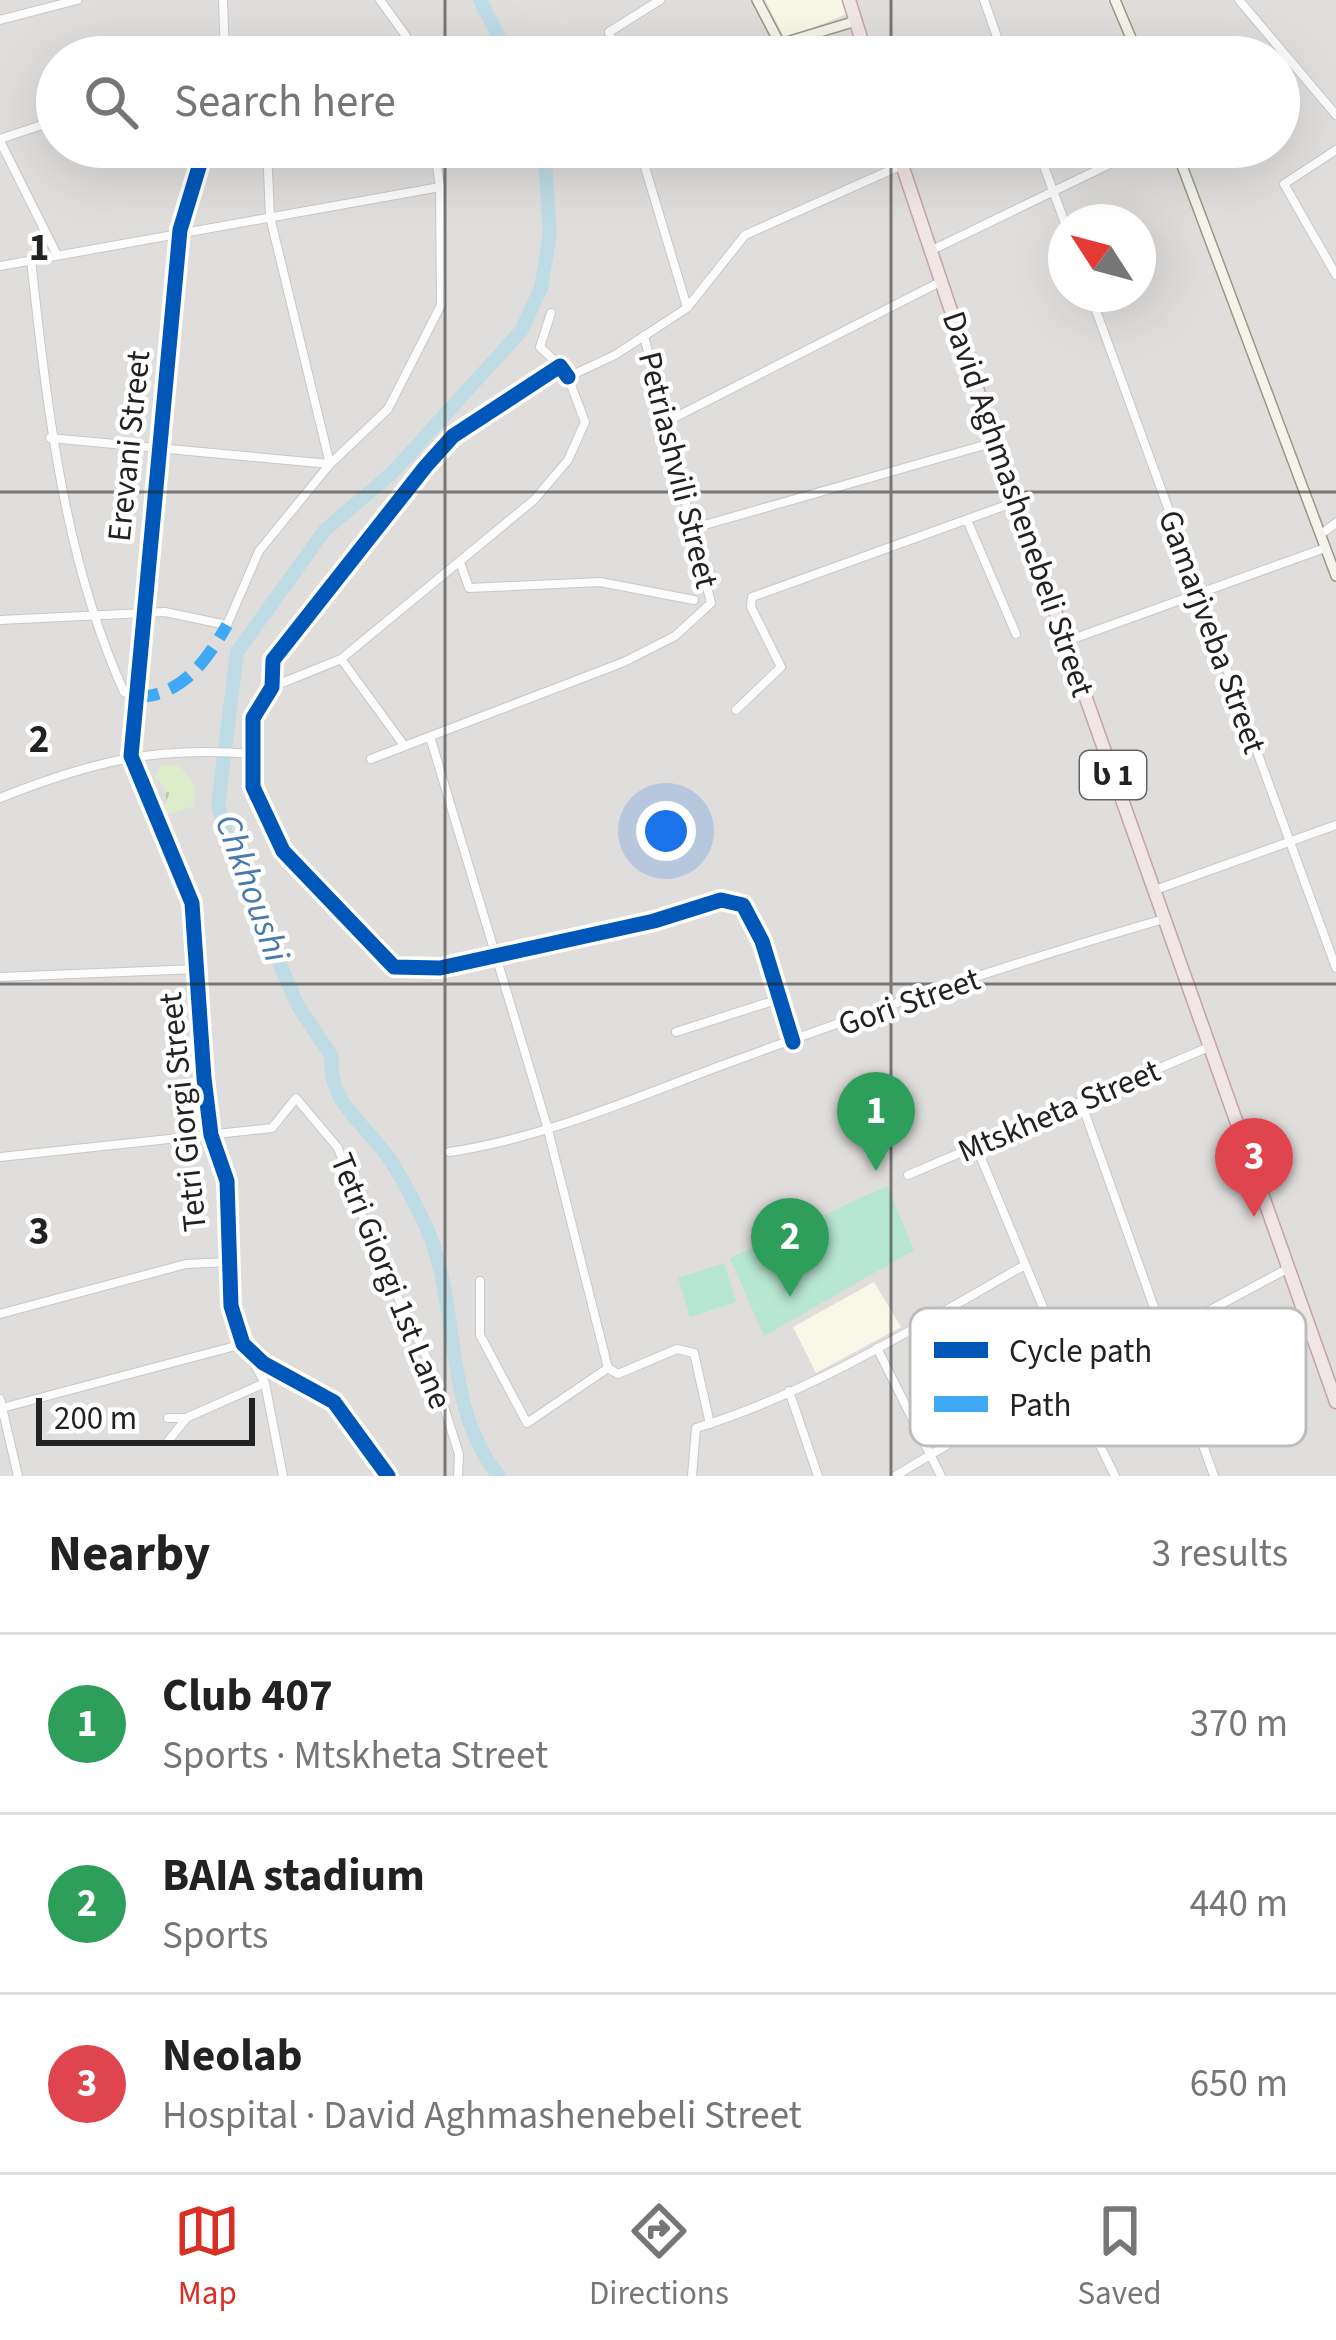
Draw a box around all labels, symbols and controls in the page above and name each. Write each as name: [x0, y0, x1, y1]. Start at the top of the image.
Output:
search box: [36, 36, 1300, 168]
icon: search: [78, 69, 144, 135]
text: Search here: [174, 70, 396, 134]
north arrow: [1048, 204, 1156, 312]
text: 1: [29, 220, 49, 276]
street label: David Aghmashenebeli Street: [930, 305, 1106, 703]
street label: Petriashvili Street: [626, 347, 730, 593]
street label: Erevani Street: [96, 348, 162, 544]
street label: Gamarjveba Street: [1146, 504, 1278, 760]
text: 2: [29, 712, 49, 768]
road number: ს 1: [1080, 751, 1146, 799]
your location: [636, 801, 696, 861]
water label: Chkhoushi: [202, 807, 302, 969]
street label: Gori Street: [832, 956, 986, 1048]
street label: Tetri Giorgi Street: [147, 990, 219, 1234]
street label: Mtskheta Street: [951, 1047, 1167, 1175]
pin: 1: [837, 1072, 915, 1171]
pin: 3: [1215, 1118, 1293, 1217]
street label: Tetri Giorgi 1st Lane: [318, 1146, 464, 1416]
pin: 2: [751, 1198, 829, 1297]
text: 3: [29, 1204, 49, 1260]
legend: [910, 1308, 1306, 1446]
text: Cycle path: [1009, 1328, 1152, 1375]
text: Path: [1009, 1382, 1072, 1429]
scale bar: [36, 1392, 255, 1445]
text: 200 m: [54, 1395, 137, 1442]
text: Nearby: [48, 1518, 210, 1590]
text: 3 results: [1152, 1526, 1288, 1582]
text: Club 407: [162, 1664, 333, 1728]
text: 1: [77, 1696, 97, 1752]
text: 370 m: [1190, 1696, 1288, 1752]
text: Sports · Mtskheta Street: [162, 1728, 548, 1784]
text: BAIA stadium: [162, 1844, 425, 1908]
text: 2: [77, 1876, 97, 1932]
text: 440 m: [1190, 1876, 1288, 1932]
text: Sports: [162, 1908, 268, 1964]
text: Neolab: [162, 2024, 303, 2088]
text: 3: [77, 2056, 97, 2112]
text: 650 m: [1190, 2056, 1288, 2112]
text: Hospital · David Aghmashenebeli Street: [162, 2088, 802, 2144]
tab: Map: [174, 2198, 240, 2317]
tab: Directions: [589, 2198, 729, 2317]
tab: Saved: [1077, 2198, 1162, 2317]

